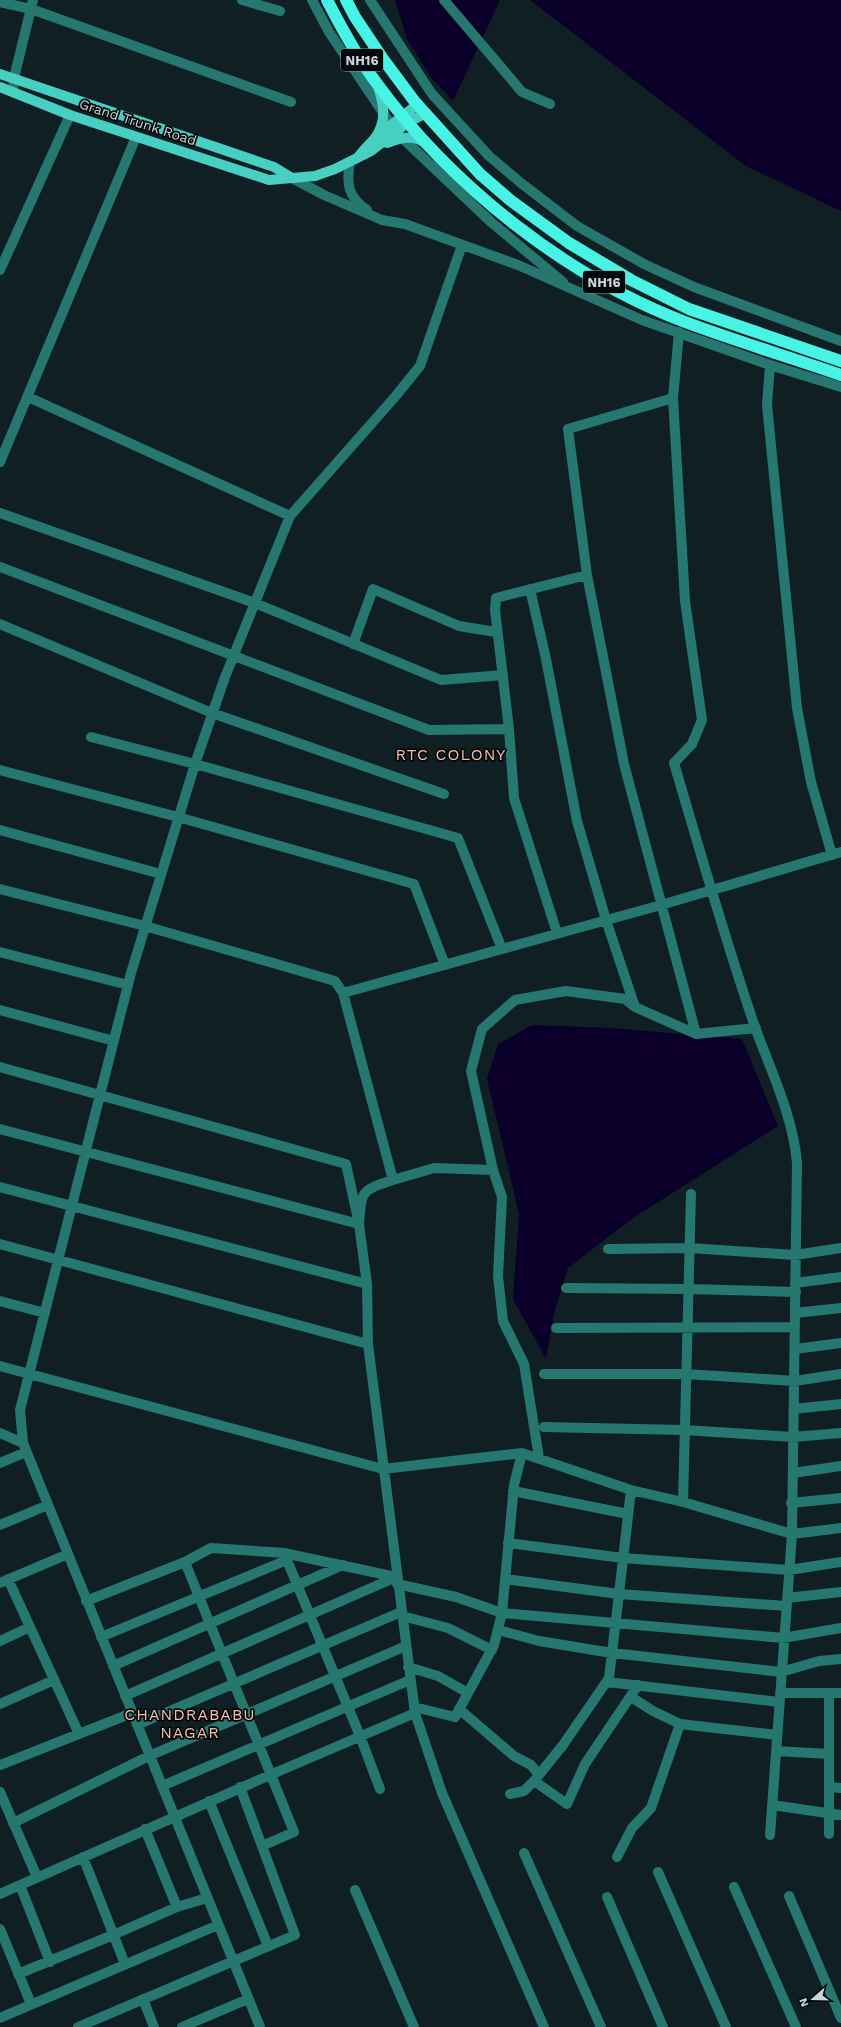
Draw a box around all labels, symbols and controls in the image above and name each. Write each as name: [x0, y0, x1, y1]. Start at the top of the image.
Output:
road number: NH16: [341, 49, 383, 71]
street label: Grand Trunk Road: [77, 95, 199, 149]
road number: NH16: [583, 271, 625, 293]
district label: RTC COLONY: [395, 745, 507, 764]
district label: CHANDRABABU NAGAR: [124, 1705, 256, 1742]
north arrow: [793, 1979, 833, 2019]
text: N: [797, 1996, 812, 2008]

